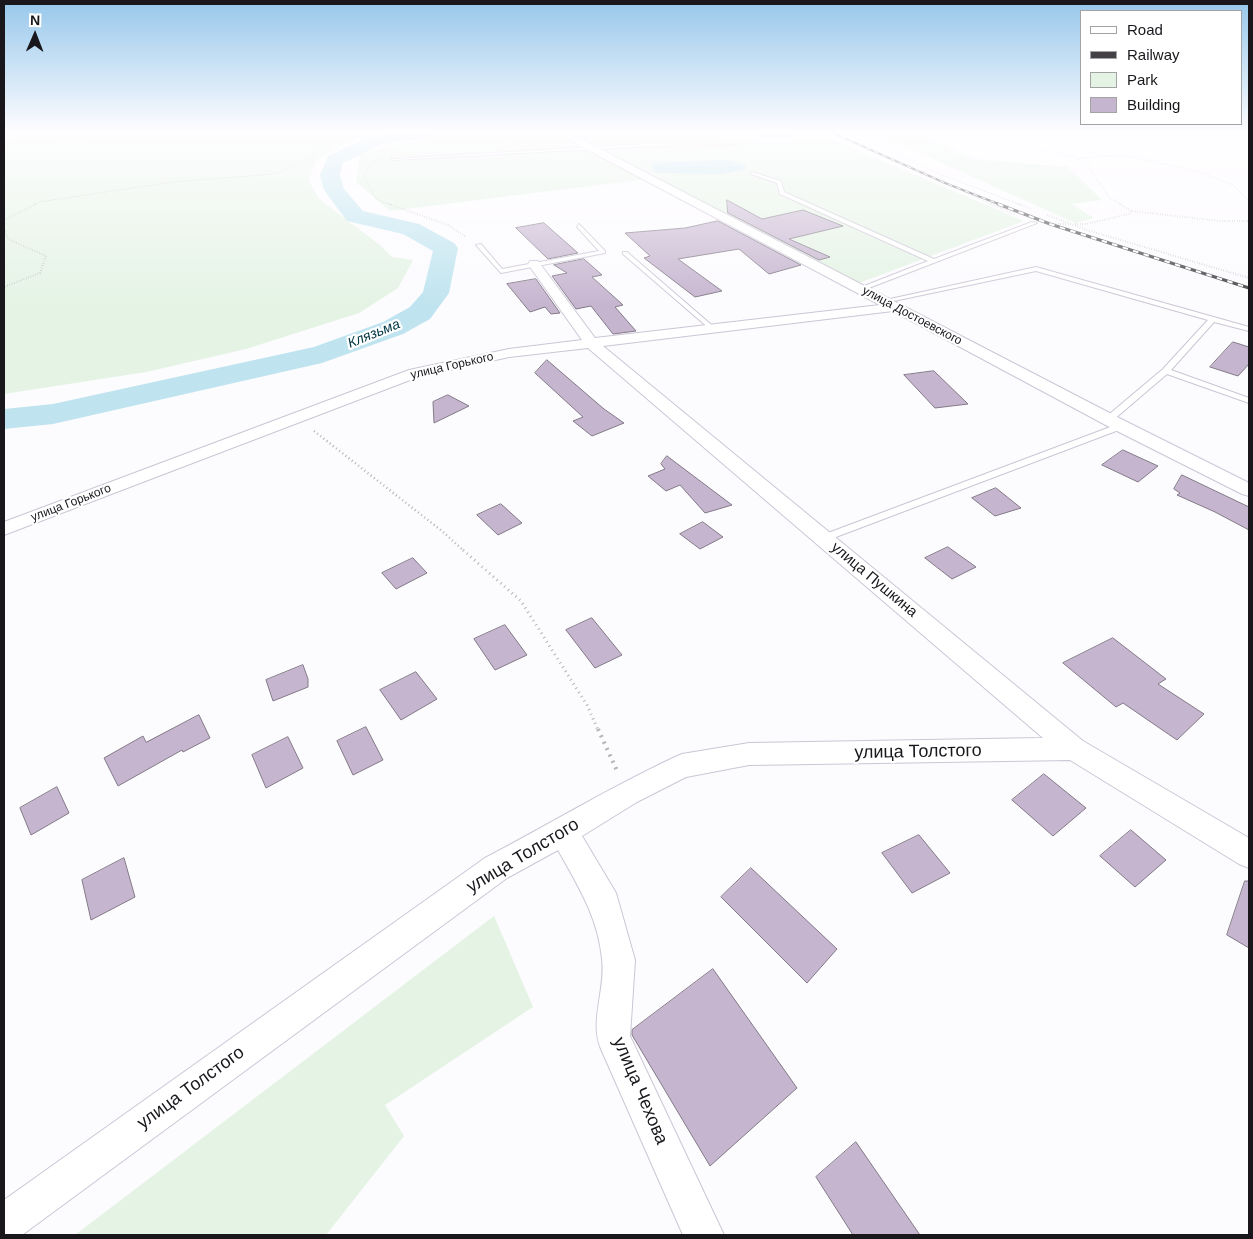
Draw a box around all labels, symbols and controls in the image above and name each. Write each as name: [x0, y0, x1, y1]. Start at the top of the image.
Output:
north arrow: [10, 10, 60, 60]
legend: [1080, 10, 1243, 125]
text: N: [30, 12, 40, 28]
text: Road: [1127, 21, 1163, 38]
text: Railway: [1127, 46, 1180, 63]
text: Park: [1127, 71, 1158, 88]
text: Building: [1127, 96, 1180, 113]
street label: улица Достоевского: [860, 284, 964, 348]
water label: Клязьма: [345, 316, 403, 352]
street label: улица Горького: [409, 349, 495, 383]
street label: улица Горького: [29, 481, 113, 525]
street label: улица Пушкина: [827, 539, 921, 621]
street label: улица Толстого: [854, 740, 982, 764]
street label: улица Толстого: [463, 814, 583, 898]
street label: улица Чехова: [608, 1034, 672, 1148]
street label: улица Толстого: [133, 1042, 249, 1134]

